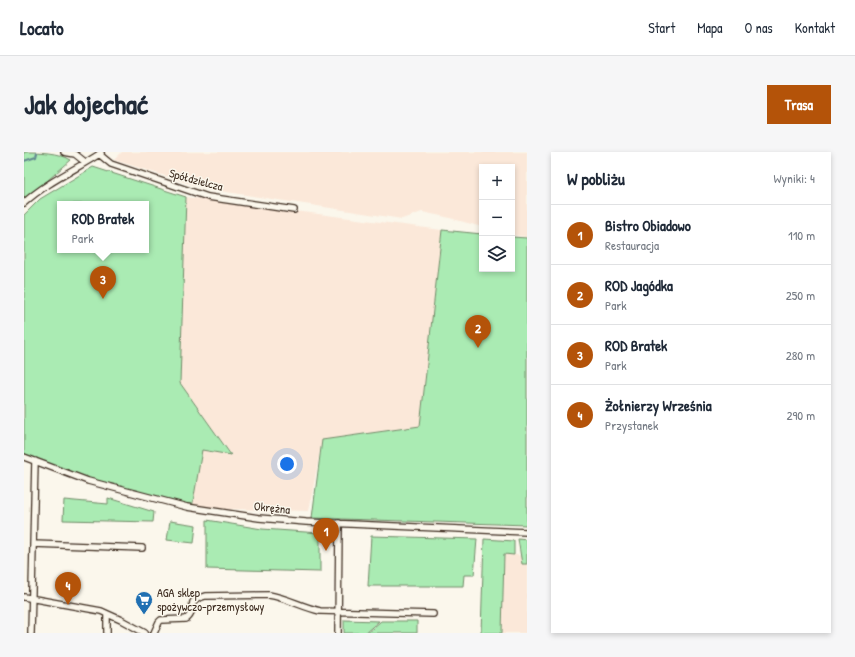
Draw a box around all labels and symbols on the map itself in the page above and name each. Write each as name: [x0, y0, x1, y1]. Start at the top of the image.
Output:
street label: Spółdzielcza: [167, 164, 225, 195]
pin: 3: [90, 266, 116, 299]
pin: 2: [465, 315, 491, 348]
your location: [277, 454, 297, 474]
street label: Okrężna: [253, 497, 291, 518]
pin: 1: [313, 518, 339, 551]
pin: 4: [55, 572, 81, 605]
place label: AGA sklep spożywczo-przemysłowy: [157, 584, 264, 615]
supermarket icon: AGA sklep spożywczo-przemysłowy: [134, 590, 154, 615]

